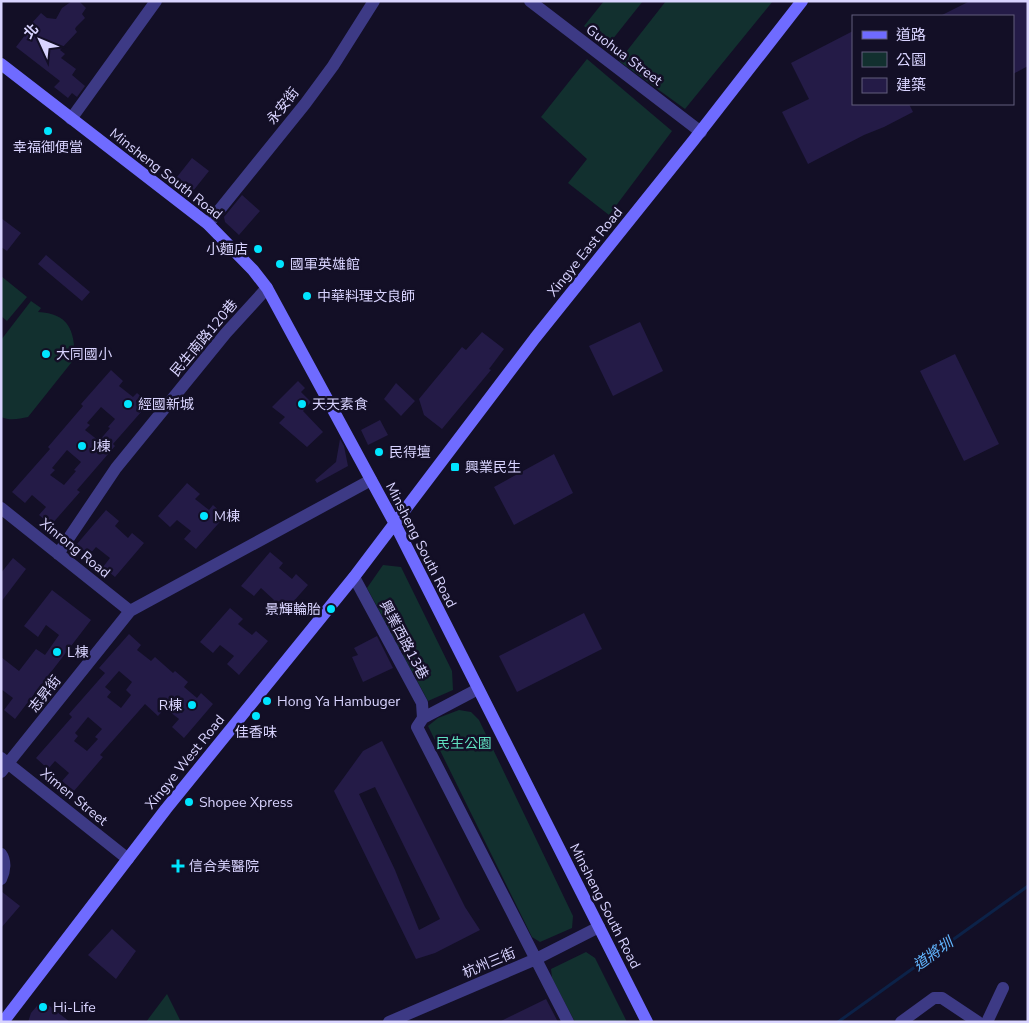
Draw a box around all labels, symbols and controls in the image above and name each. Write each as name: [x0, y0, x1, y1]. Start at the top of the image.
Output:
north arrow: [15, 15, 65, 65]
legend: [852, 15, 1014, 105]
text: 北: [19, 20, 43, 43]
street label: Guohua Street: [582, 20, 666, 90]
text: 道路: [896, 25, 926, 45]
text: 公園: [896, 50, 926, 70]
text: 建築: [896, 75, 926, 95]
street label: 永安街: [263, 84, 303, 128]
street label: Minsheng South Road: [106, 124, 226, 224]
marker: 幸福御便當: [42, 125, 54, 137]
place label: 幸福御便當: [13, 138, 83, 157]
street label: Xingye East Road: [543, 203, 627, 301]
place label: 小麵店: [206, 240, 248, 259]
marker: 小麵店: [252, 243, 264, 255]
place label: 國軍英雄館: [290, 255, 360, 274]
marker: 國軍英雄館: [274, 258, 286, 270]
place label: 中華料理文良師: [317, 287, 415, 306]
marker: 中華料理文良師: [301, 290, 313, 302]
street label: 民生南路120巷: [166, 295, 242, 381]
place label: 大同國小: [56, 345, 112, 364]
marker: 大同國小: [40, 348, 52, 360]
place label: 經國新城: [138, 395, 194, 414]
place label: 天天素食: [312, 395, 368, 414]
marker: 經國新城: [122, 398, 134, 410]
marker: 天天素食: [296, 398, 308, 410]
place label: J棟: [91, 437, 111, 456]
marker: J棟: [76, 440, 88, 452]
place label: 民得壇: [389, 443, 431, 462]
marker: 民得壇: [373, 446, 385, 458]
place label: 興業民生: [465, 458, 521, 477]
marker: 興業民生: [449, 461, 461, 473]
street label: Minsheng South Road: [381, 479, 461, 611]
place label: M棟: [214, 507, 240, 526]
marker: M棟: [198, 510, 210, 522]
street label: Xinrong Road: [36, 514, 114, 582]
street label: 興業西路13巷: [375, 597, 433, 683]
place label: 景輝輪胎: [265, 600, 321, 619]
marker: 景輝輪胎: [325, 603, 337, 615]
place label: L棟: [67, 643, 89, 662]
marker: L棟: [51, 646, 63, 658]
street label: 志昇街: [25, 672, 65, 716]
place label: Hong Ya Hambuger: [277, 692, 400, 711]
marker: Hong Ya Hambuger: [261, 695, 273, 707]
place label: R棟: [159, 696, 182, 715]
marker: R棟: [186, 699, 198, 711]
marker: 佳香味: [250, 710, 262, 722]
street label: Xingye West Road: [141, 711, 229, 813]
place label: 佳香味: [235, 723, 277, 742]
park label: 民生公園: [436, 734, 492, 753]
street label: Ximen Street: [36, 764, 112, 830]
place label: Shopee Xpress: [199, 793, 293, 812]
marker: Shopee Xpress: [183, 796, 195, 808]
street label: Minsheng South Road: [565, 840, 645, 972]
place label: 信合美醫院: [189, 857, 259, 876]
marker: 信合美醫院: [171, 859, 185, 873]
water label: 道將圳: [909, 932, 959, 975]
street label: 杭州三街: [460, 943, 518, 983]
place label: Hi-Life: [53, 998, 96, 1017]
marker: Hi-Life: [37, 1001, 49, 1013]

